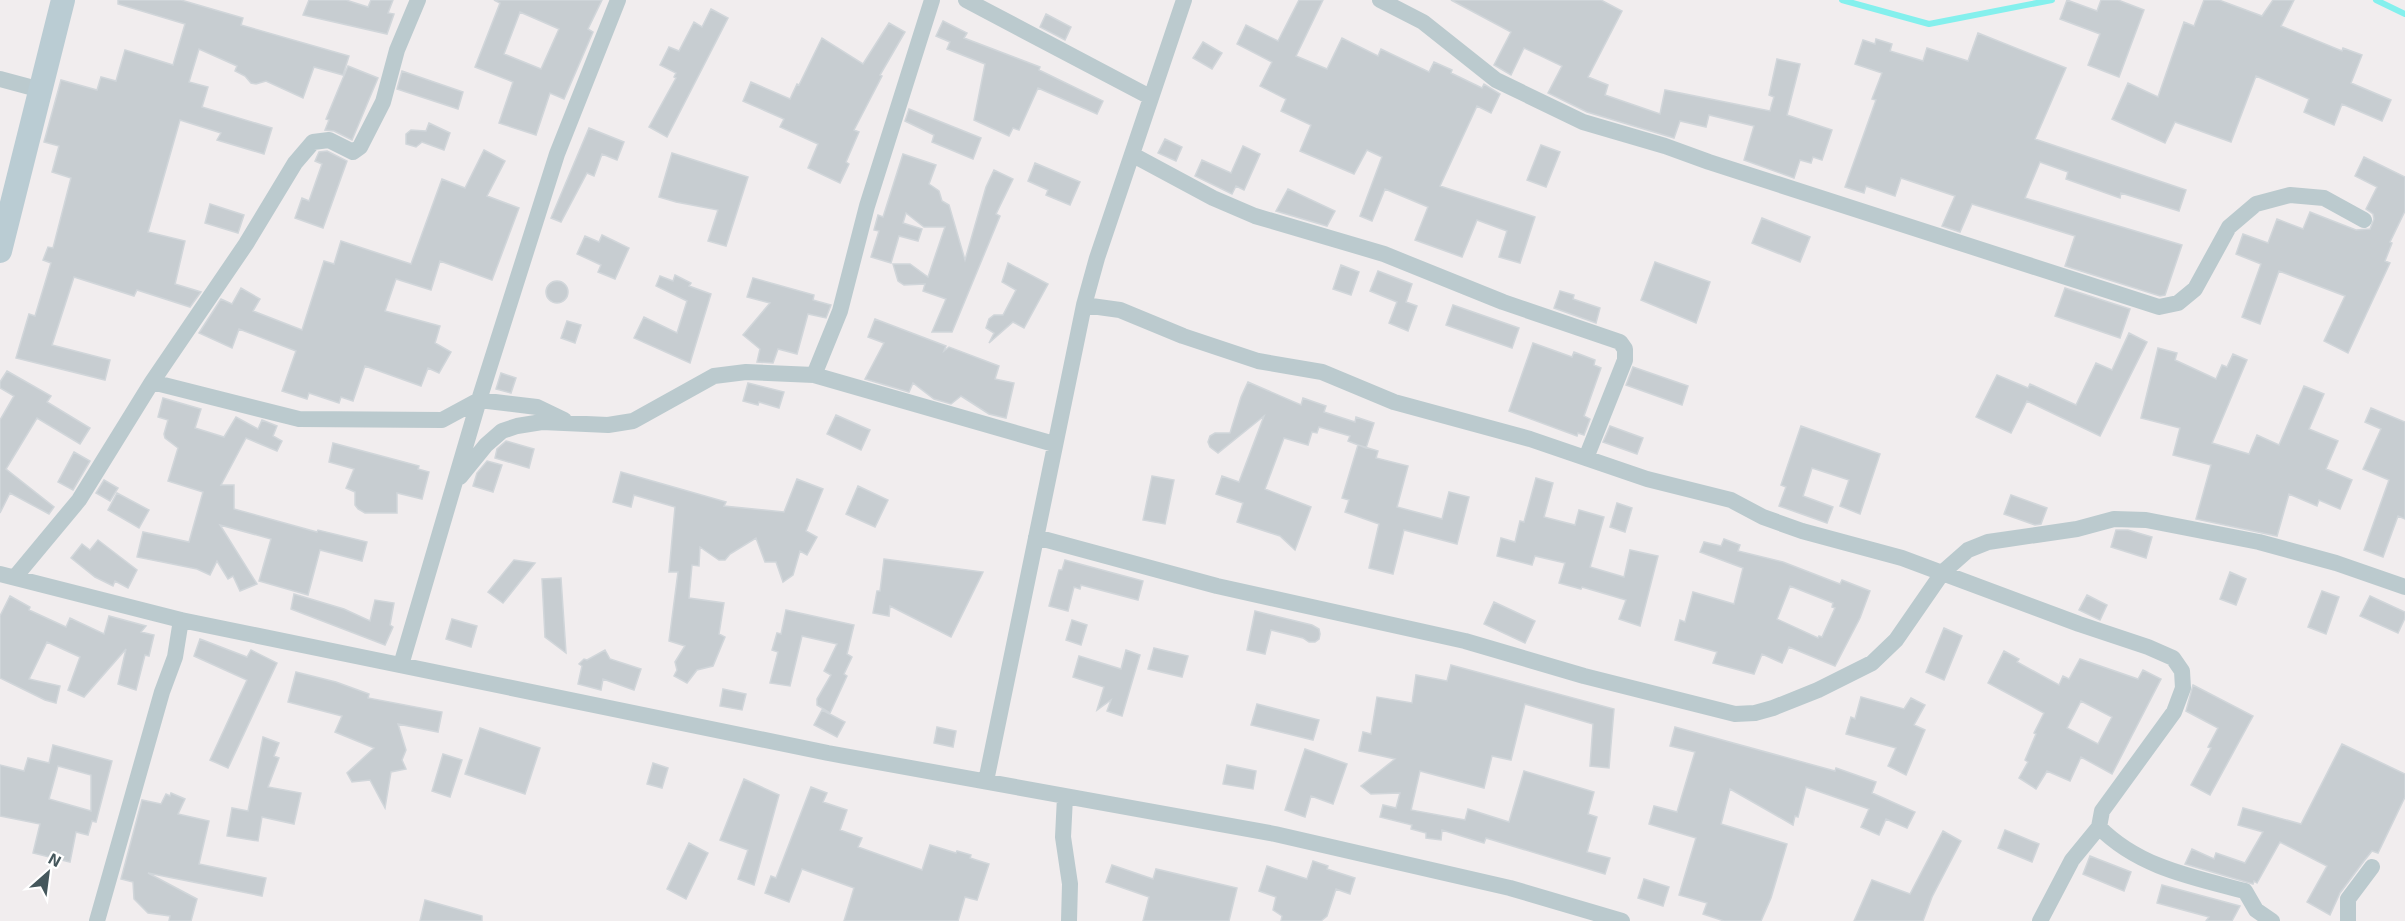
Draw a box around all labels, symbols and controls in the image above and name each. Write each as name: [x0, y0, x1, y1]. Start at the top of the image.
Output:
north arrow: [18, 843, 78, 903]
text: N: [46, 848, 65, 870]

